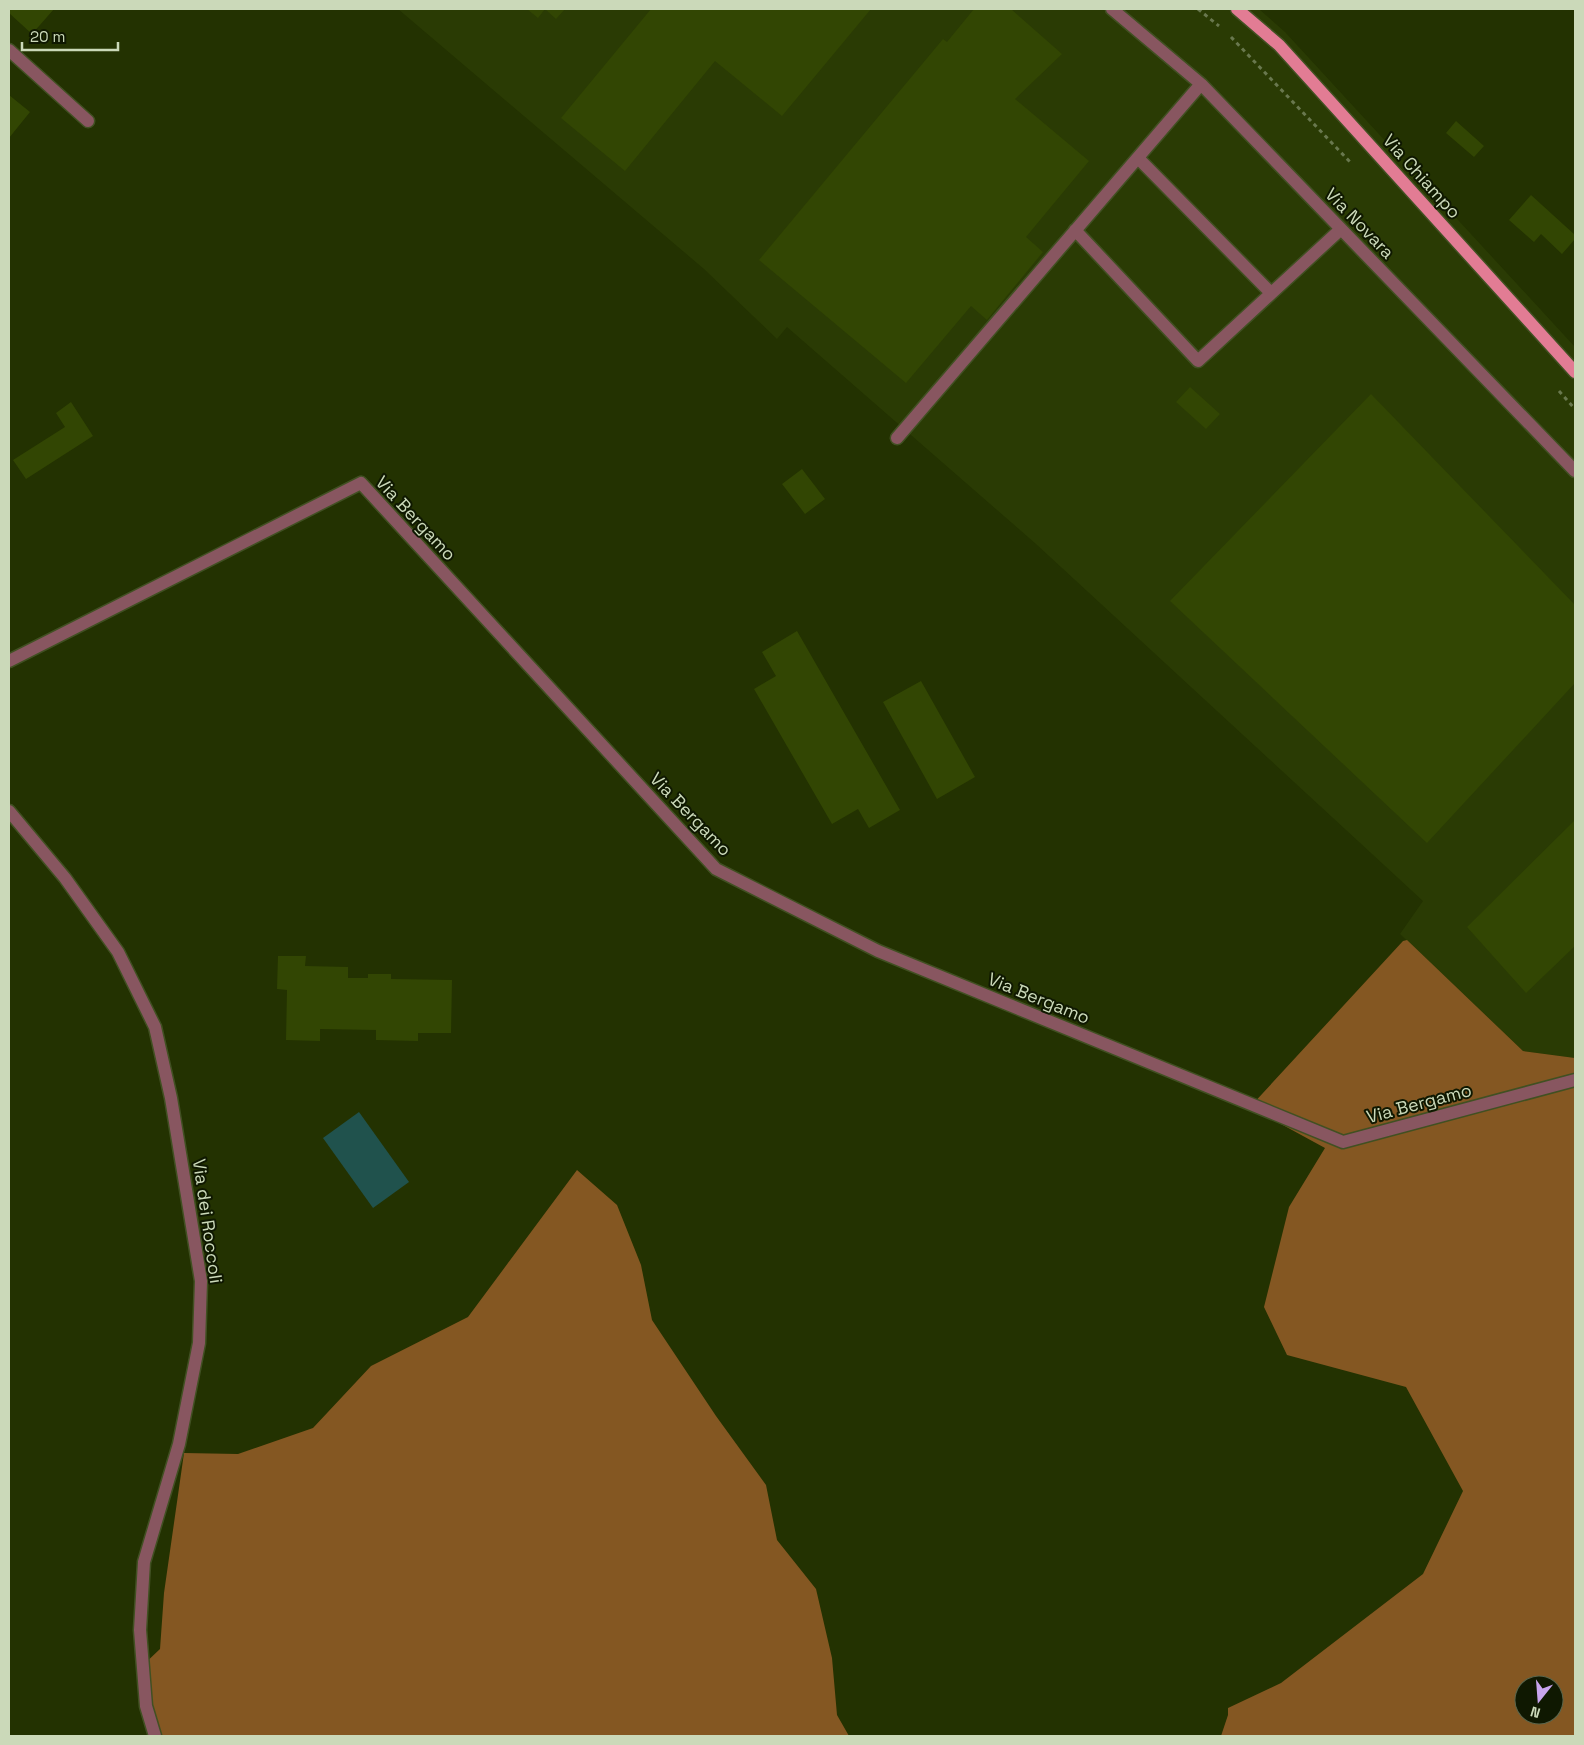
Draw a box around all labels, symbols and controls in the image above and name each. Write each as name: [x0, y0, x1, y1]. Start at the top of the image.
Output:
scale bar: [22, 20, 119, 52]
text: 20 m: [30, 27, 65, 46]
street label: Via Chiampo: [1378, 129, 1466, 223]
street label: Via Novara: [1321, 183, 1399, 263]
street label: Via Bergamo: [371, 471, 461, 565]
street label: Via Bergamo: [645, 767, 737, 861]
street label: Via Bergamo: [985, 967, 1093, 1029]
street label: Via Bergamo: [1364, 1078, 1474, 1128]
street label: Via dei Roccoli: [188, 1157, 228, 1285]
north arrow: [1514, 1675, 1564, 1725]
text: N: [1528, 1702, 1542, 1722]

